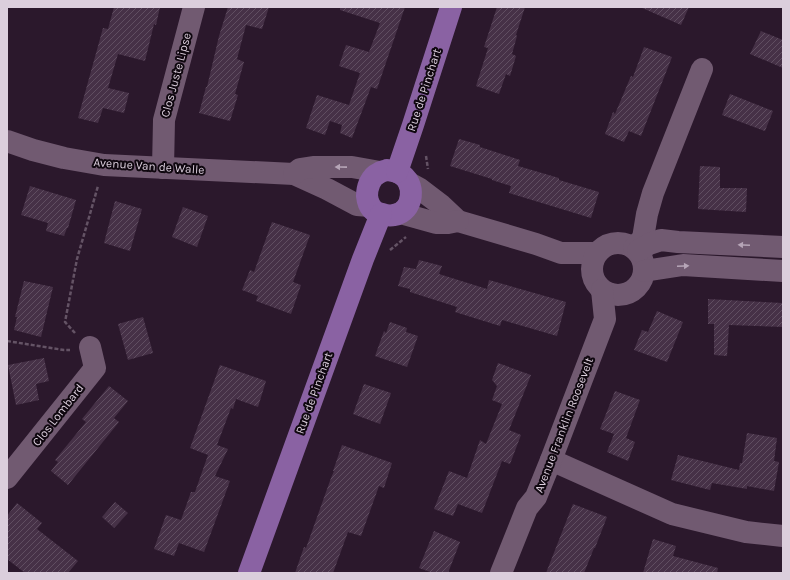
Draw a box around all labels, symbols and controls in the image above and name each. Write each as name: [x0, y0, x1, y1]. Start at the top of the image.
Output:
street label: Clos Juste Lipse: [158, 31, 194, 119]
street label: Rue de Pinchart: [404, 46, 444, 133]
street label: Avenue Van de Walle: [93, 155, 205, 177]
one-way arrow: [334, 164, 347, 170]
one-way arrow: [738, 242, 750, 249]
one-way arrow: [677, 262, 689, 269]
street label: Rue de Pinchart: [293, 350, 335, 436]
street label: Avenue Franklin Roosevelt: [532, 355, 596, 495]
street label: Clos Lombard: [29, 381, 87, 449]

